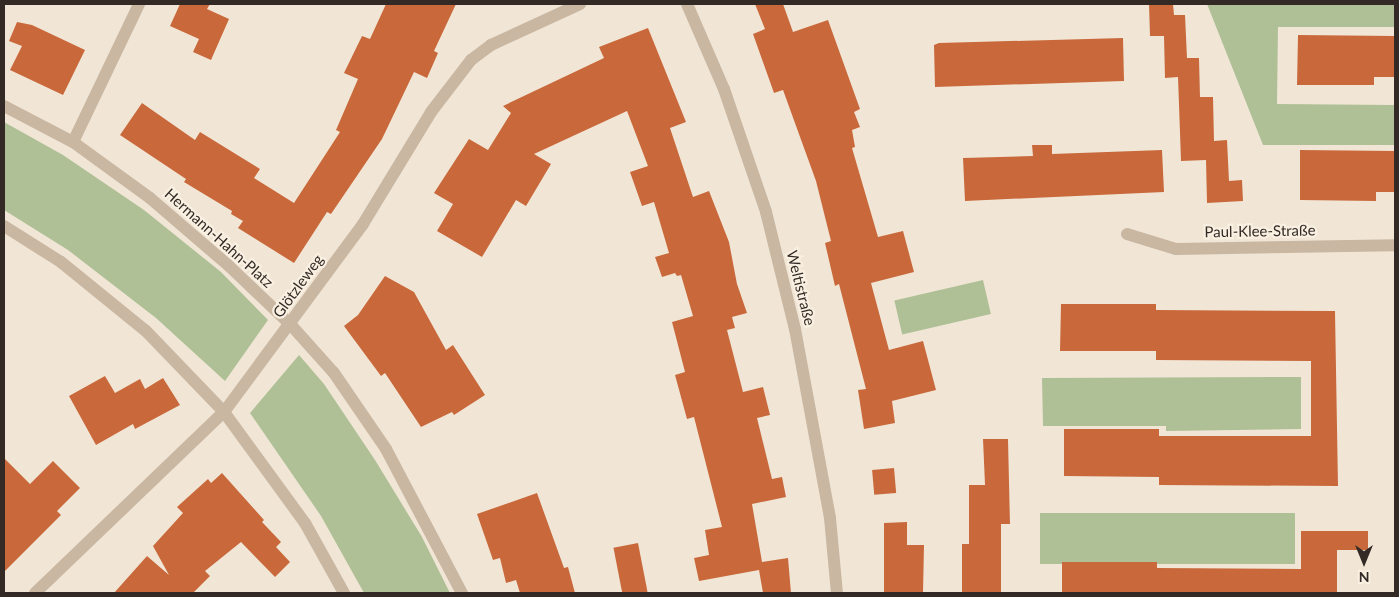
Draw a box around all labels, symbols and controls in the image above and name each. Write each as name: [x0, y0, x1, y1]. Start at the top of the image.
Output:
street label: Hermann-Hahn-Platz: [161, 185, 277, 291]
street label: Paul-Klee-Straße: [1204, 221, 1316, 241]
street label: Weltistraße: [783, 249, 819, 327]
street label: Glötzleweg: [269, 251, 327, 321]
north arrow: [1339, 537, 1389, 587]
text: N: [1359, 569, 1369, 586]

